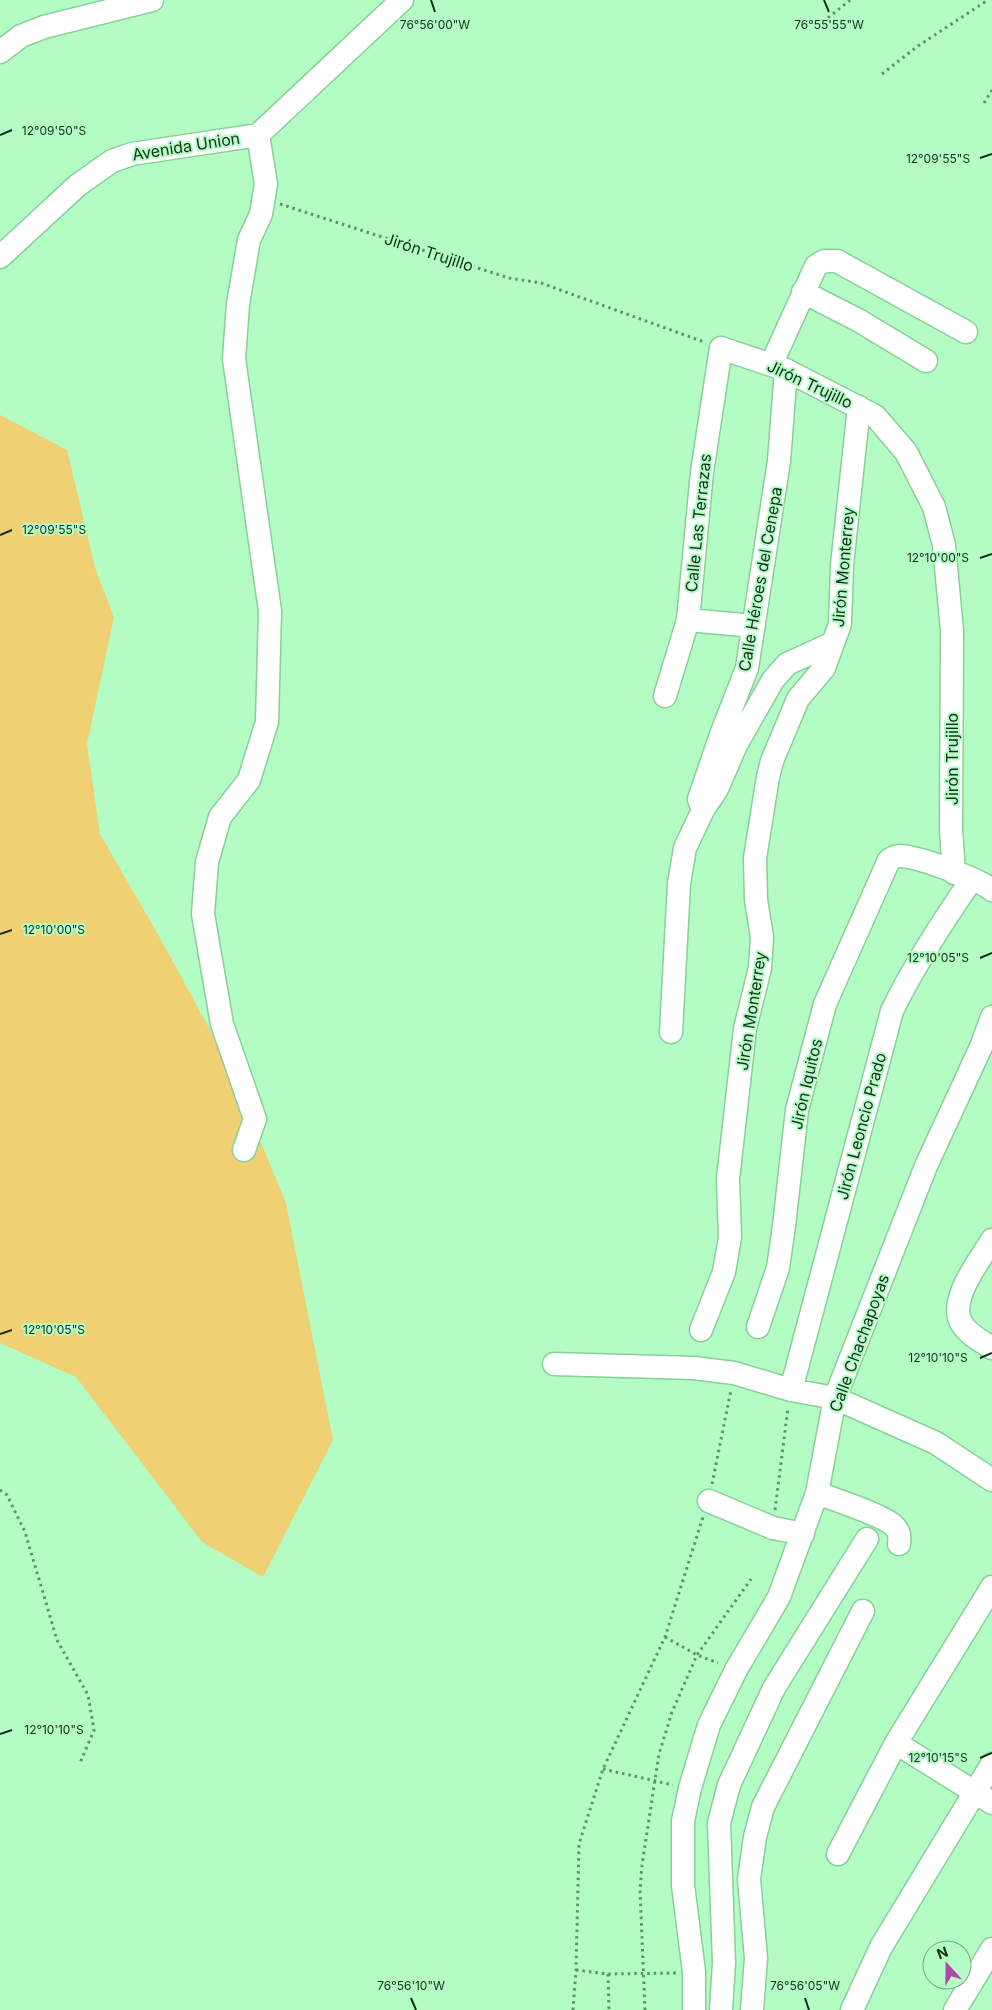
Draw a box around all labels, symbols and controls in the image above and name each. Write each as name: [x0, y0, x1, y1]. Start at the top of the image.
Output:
text: 76°56'00"W: [400, 17, 470, 32]
text: 76°55'55"W: [794, 17, 864, 32]
text: 12°09'50"S: [22, 123, 87, 138]
street label: Avenida Union: [131, 128, 241, 164]
text: 12°09'55"S: [906, 151, 970, 166]
street label: Jirón Trujillo: [382, 228, 476, 276]
street label: Jirón Trujillo: [764, 355, 856, 413]
street label: Calle Las Terrazas: [681, 453, 715, 593]
street label: Calle Héroes del Cenepa: [734, 485, 786, 673]
street label: Jirón Monterrey: [828, 506, 858, 628]
text: 12°09'55"S: [22, 522, 86, 537]
text: 12°10'00"S: [907, 550, 969, 565]
street label: Jirón Trujillo: [942, 713, 962, 805]
text: 12°10'00"S: [23, 922, 85, 937]
street label: Jirón Monterrey: [732, 950, 770, 1072]
text: 12°10'05"S: [907, 950, 969, 965]
street label: Jirón Iquitos: [786, 1037, 826, 1131]
street label: Jirón Leoncio Prado: [832, 1050, 890, 1202]
street label: Calle Chachapoyas: [825, 1271, 893, 1415]
text: 12°10'05"S: [23, 1322, 85, 1337]
text: 12°10'10"S: [908, 1350, 968, 1365]
text: 12°10'10"S: [24, 1722, 84, 1737]
text: 12°10'15"S: [908, 1750, 968, 1765]
north arrow: [922, 1940, 972, 1990]
text: N: [934, 1943, 950, 1962]
text: 76°56'10"W: [377, 1978, 445, 1993]
text: 76°56'05"W: [770, 1978, 840, 1993]

